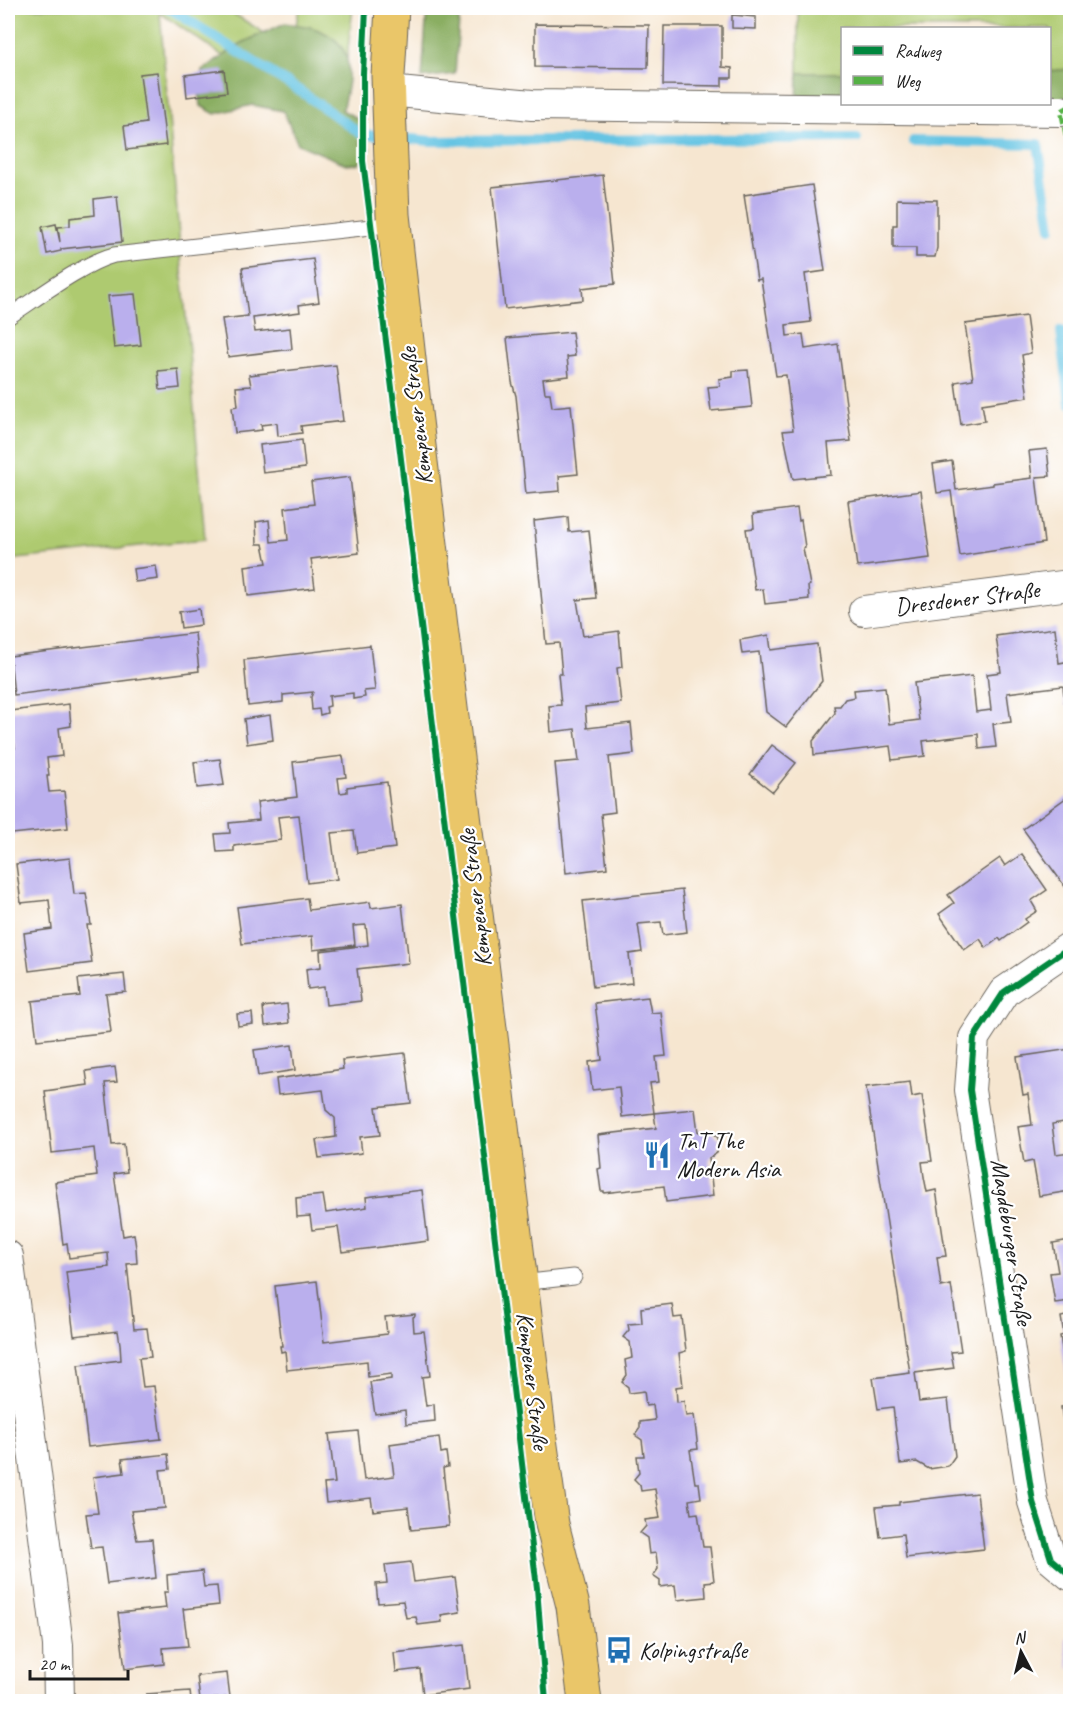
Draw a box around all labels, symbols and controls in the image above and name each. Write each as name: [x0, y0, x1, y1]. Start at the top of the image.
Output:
legend: [841, 27, 1051, 105]
text: Radweg: [895, 40, 943, 62]
text: Weg: [895, 70, 922, 92]
street label: Kempener Straße: [392, 343, 439, 486]
street label: Dresdener Straße: [893, 574, 1043, 622]
street label: Kempener Straße: [451, 825, 498, 968]
place label: TnT The Modern Asia: [677, 1126, 782, 1184]
restaurant icon: TnT The Modern Asia: [642, 1140, 672, 1170]
street label: Magdeburger Straße: [984, 1157, 1040, 1329]
street label: Kempener Straße: [510, 1311, 557, 1454]
north arrow: [991, 1622, 1051, 1682]
text: N: [1013, 1627, 1028, 1649]
bus stop icon: Kolpingstraße: [604, 1635, 634, 1665]
place label: Kolpingstraße: [639, 1635, 749, 1665]
scale bar: [30, 1643, 128, 1681]
text: 20 m: [39, 1653, 72, 1675]

